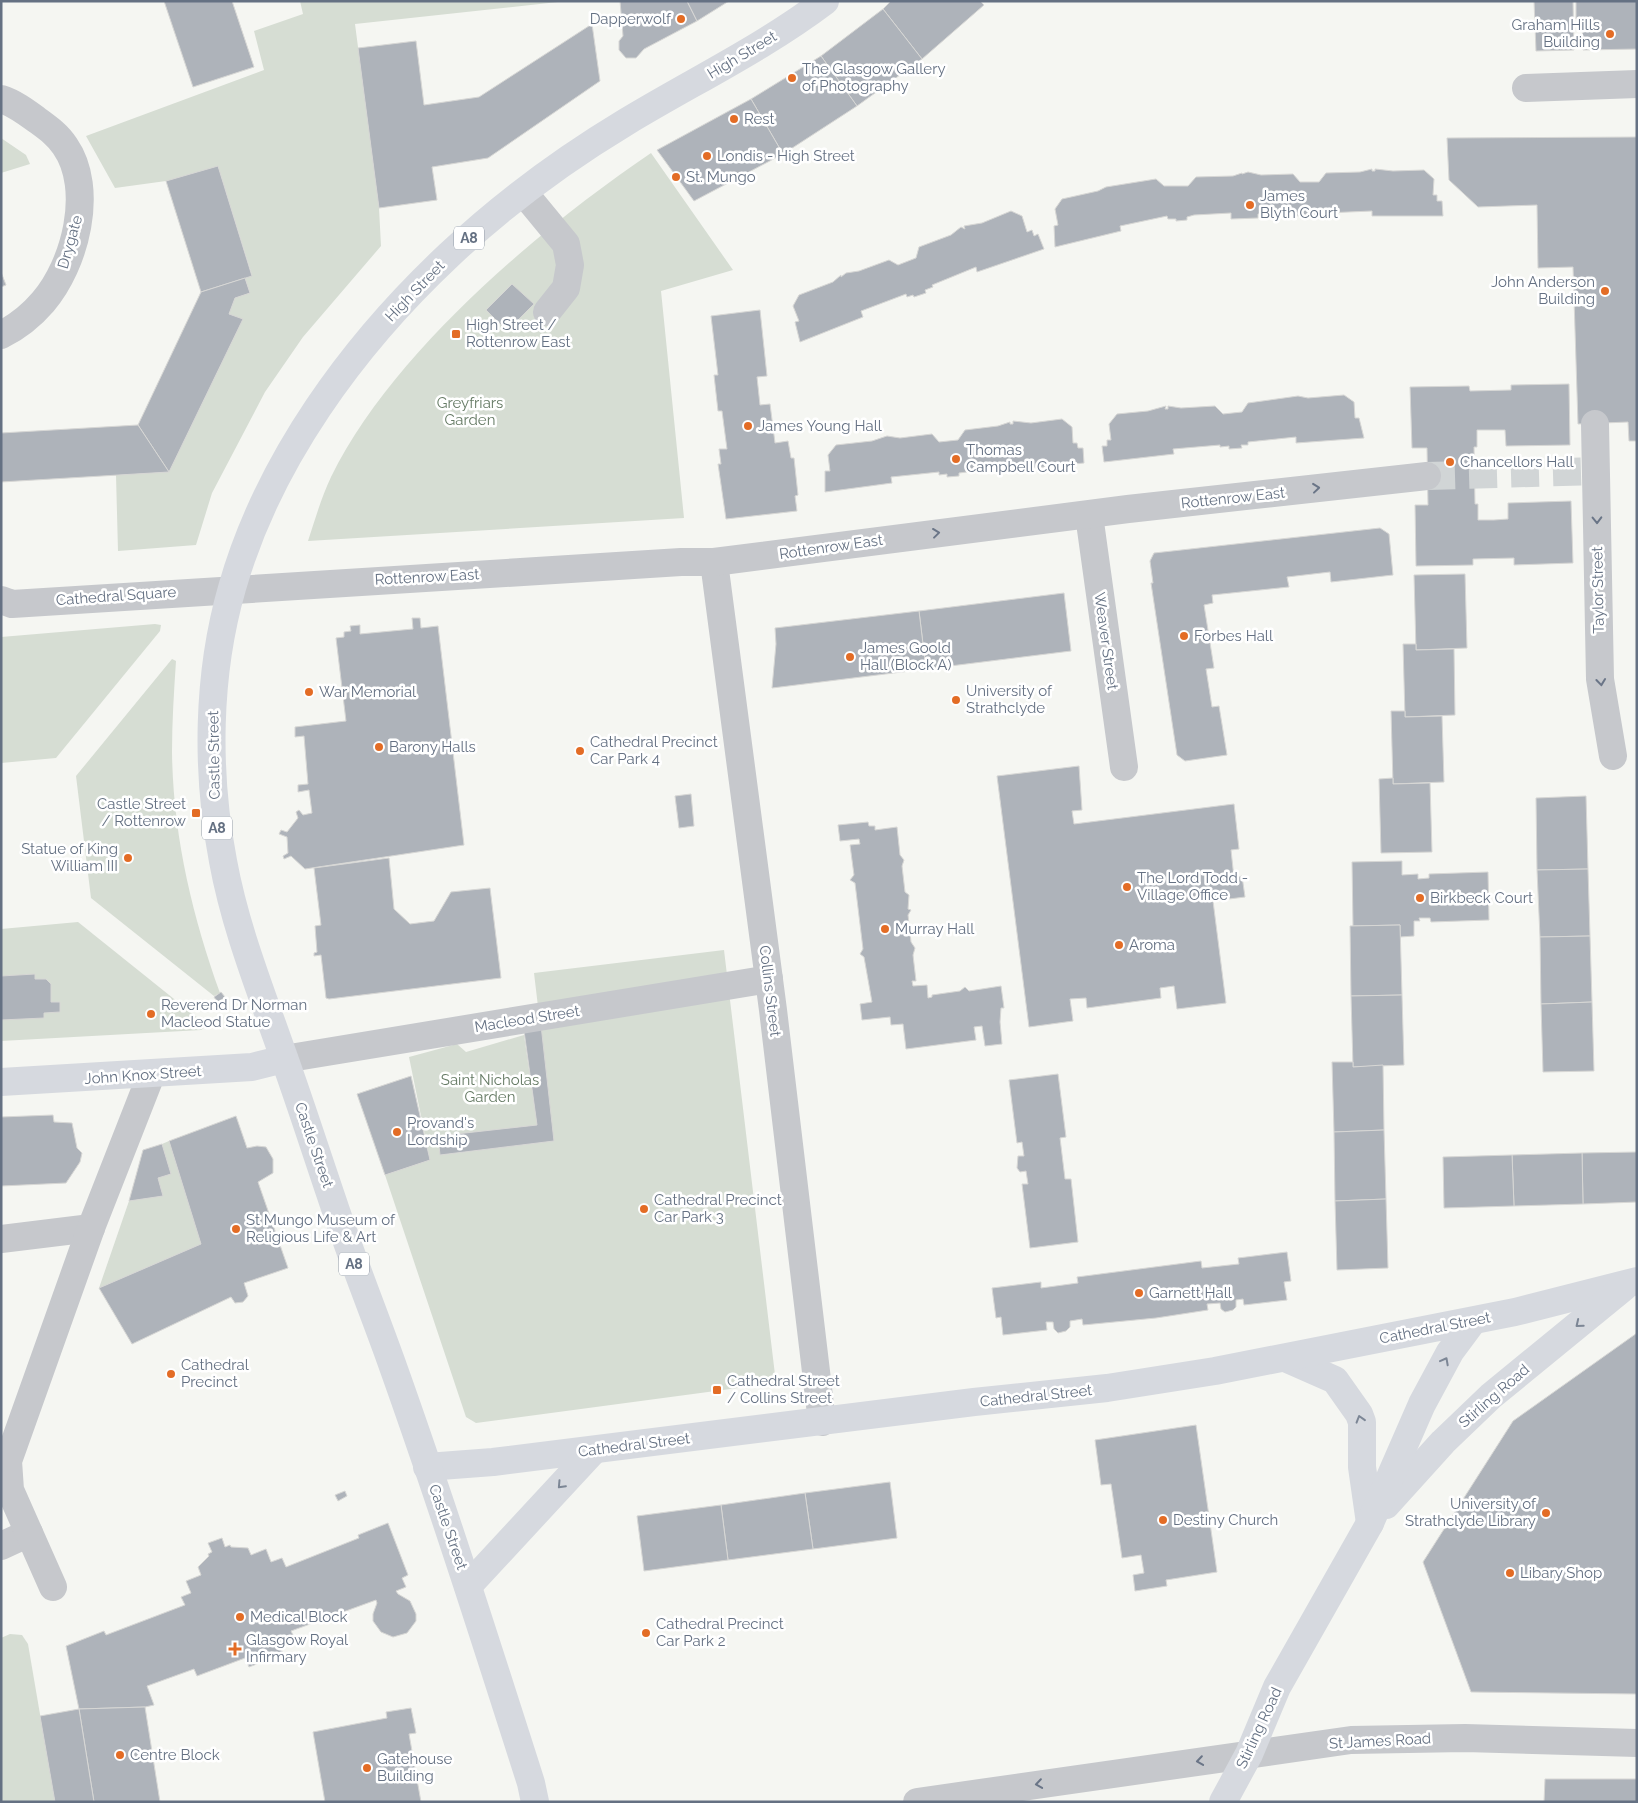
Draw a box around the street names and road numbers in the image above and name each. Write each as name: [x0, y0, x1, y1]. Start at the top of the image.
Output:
street label: High Street: [704, 27, 780, 83]
street label: Drygate: [54, 213, 86, 271]
road number: A8: [454, 227, 484, 250]
street label: High Street: [382, 257, 448, 325]
street label: Rottenrow East: [1180, 484, 1286, 512]
street label: Rottenrow East: [778, 531, 884, 563]
street label: Taylor Street: [1588, 546, 1608, 634]
street label: Rottenrow East: [374, 565, 480, 589]
street label: Cathedral Square: [55, 583, 177, 609]
street label: Weaver Street: [1090, 591, 1122, 691]
street label: Castle Street: [204, 710, 224, 800]
road number: A8: [202, 816, 232, 840]
street label: Collins Street: [755, 944, 785, 1038]
street label: Macleod Street: [473, 1002, 581, 1036]
street label: John Knox Street: [84, 1062, 202, 1088]
street label: Castle Street: [291, 1100, 337, 1190]
road number: A8: [339, 1252, 369, 1276]
street label: Cathedral Street: [1378, 1308, 1492, 1348]
street label: Stirling Road: [1455, 1360, 1533, 1432]
street label: Cathedral Street: [979, 1381, 1093, 1411]
street label: Cathedral Street: [577, 1429, 691, 1461]
street label: Castle Street: [425, 1482, 471, 1572]
street label: Stirling Road: [1232, 1684, 1286, 1772]
street label: St James Road: [1328, 1729, 1432, 1753]

